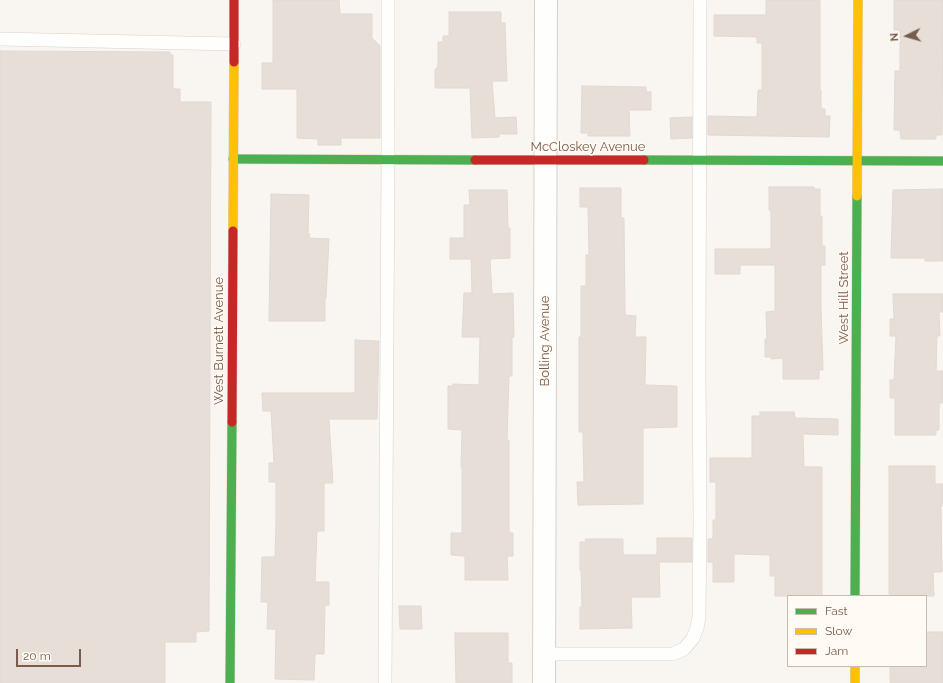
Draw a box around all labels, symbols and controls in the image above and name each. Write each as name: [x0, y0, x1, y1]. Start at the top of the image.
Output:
north arrow: [887, 16, 927, 56]
text: N: [888, 32, 901, 42]
street label: McCloskey Avenue: [531, 139, 645, 155]
street label: West Hill Street: [836, 251, 852, 345]
street label: West Burnett Avenue: [211, 277, 227, 405]
street label: Bolling Avenue: [537, 296, 553, 386]
legend: [787, 595, 927, 667]
text: Fast: [825, 604, 848, 618]
text: Slow: [825, 624, 852, 638]
scale bar: [18, 641, 83, 667]
text: Jam: [825, 644, 848, 658]
text: 20 m: [23, 649, 51, 663]

